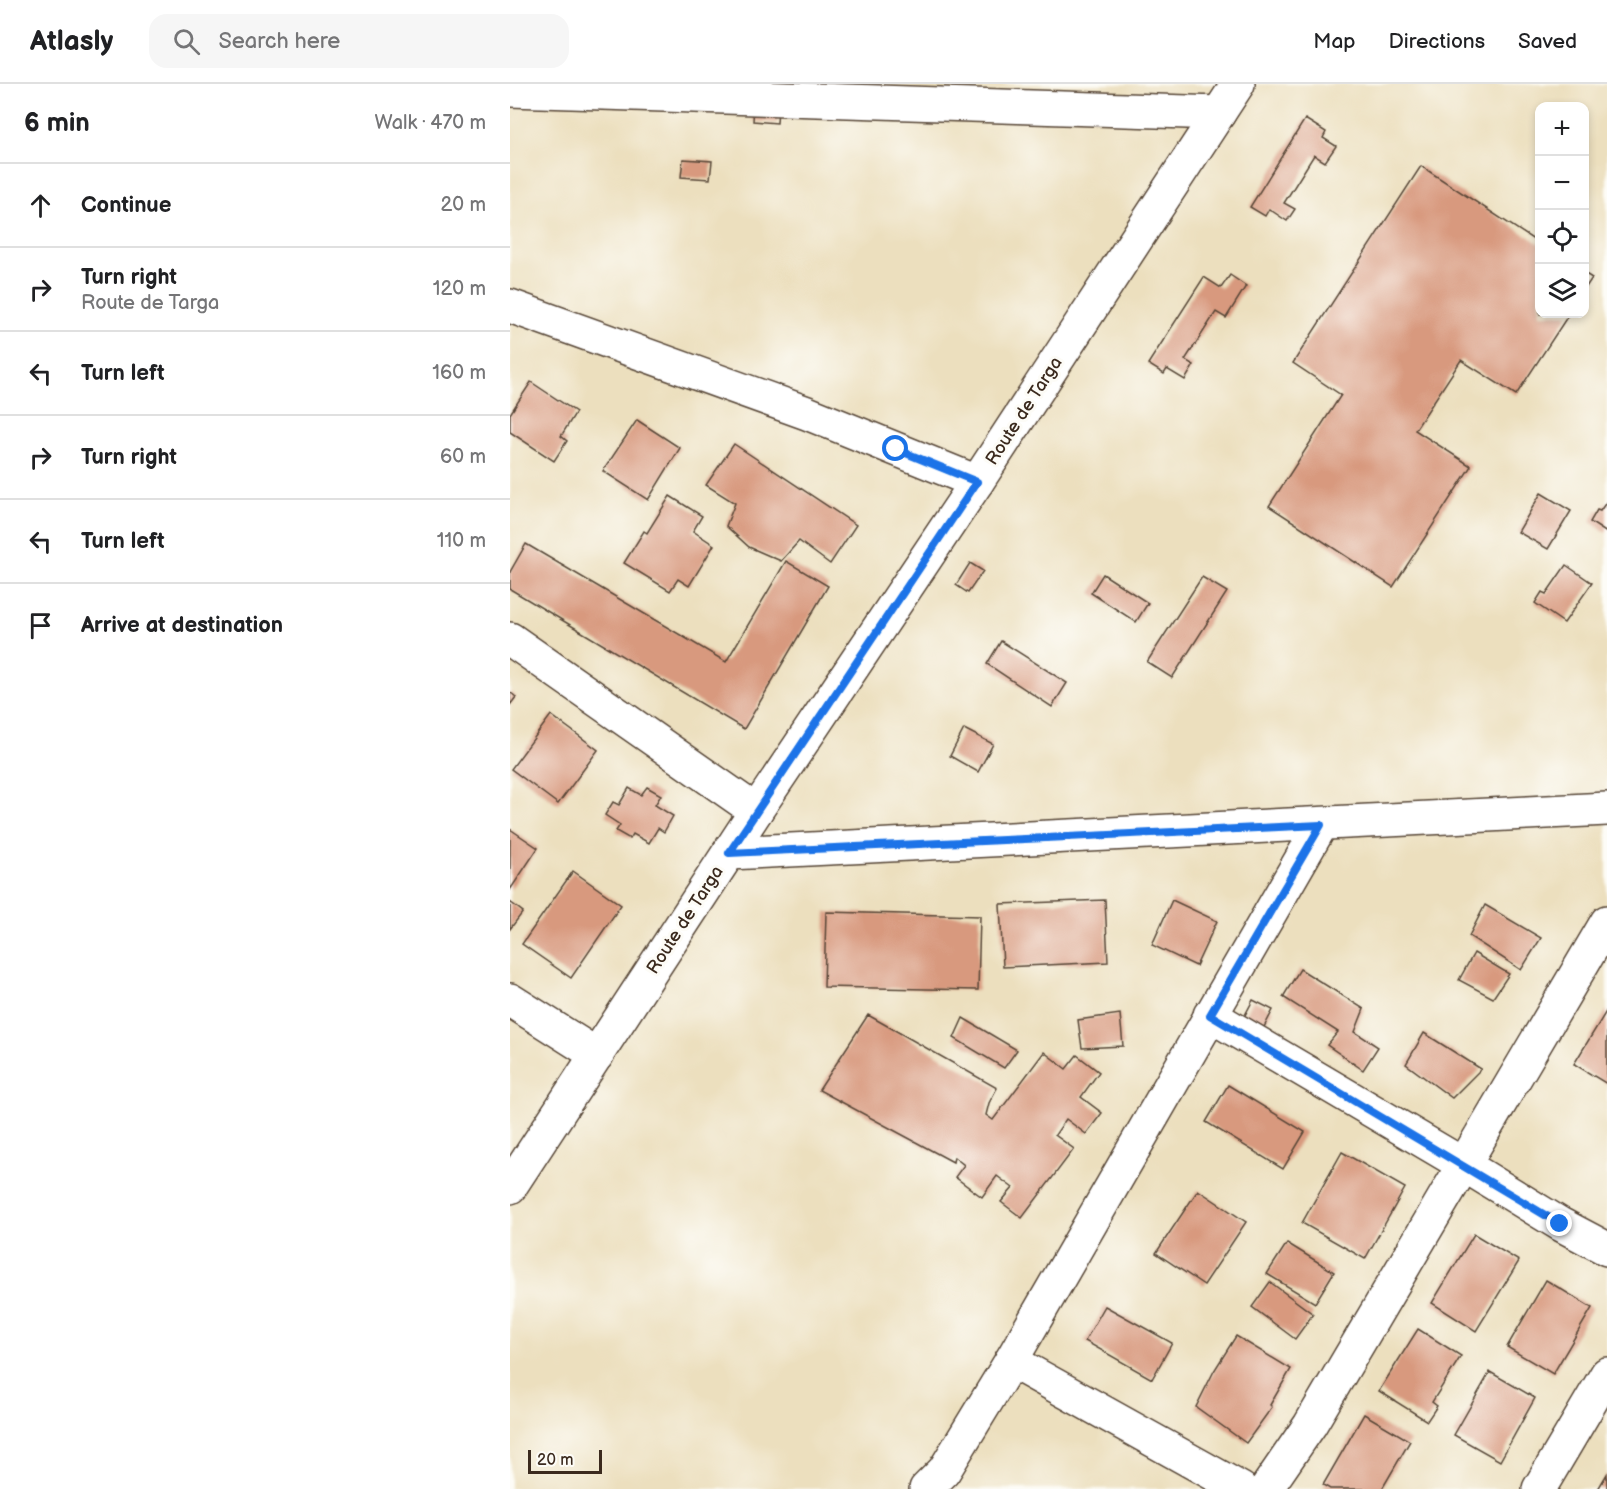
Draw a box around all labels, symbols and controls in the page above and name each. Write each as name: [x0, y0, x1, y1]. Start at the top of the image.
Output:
search box: [149, 14, 569, 68]
text: Atlasly: [30, 25, 113, 58]
icon: search: [170, 25, 203, 58]
text: Search here: [218, 28, 340, 55]
text: Map: [1313, 29, 1356, 54]
text: Directions: [1389, 29, 1485, 54]
text: Saved: [1518, 29, 1577, 54]
map controls: [1535, 102, 1589, 318]
button: +: [1535, 102, 1589, 156]
text: 6 min: [24, 108, 90, 139]
text: Walk · 470 m: [375, 111, 486, 135]
button: −: [1535, 156, 1589, 210]
icon: ahead: [24, 189, 57, 222]
text: Continue: [81, 192, 171, 219]
text: 20 m: [441, 193, 486, 217]
button: locate: [1535, 210, 1589, 264]
text: Turn right: [81, 264, 177, 291]
button: layers: [1535, 264, 1589, 318]
icon: right: [24, 273, 57, 306]
text: 120 m: [433, 277, 486, 301]
text: Route de Targa: [81, 291, 219, 315]
street label: Route de Targa: [981, 353, 1067, 469]
icon: left: [24, 357, 57, 390]
text: Turn left: [81, 360, 165, 387]
text: 160 m: [432, 361, 486, 385]
route start: [882, 435, 908, 461]
icon: right: [24, 441, 57, 474]
text: Turn right: [81, 444, 177, 471]
text: 60 m: [440, 445, 486, 469]
icon: left: [24, 525, 57, 558]
text: Turn left: [81, 528, 165, 555]
text: 110 m: [437, 529, 486, 553]
icon: arrive: [24, 609, 57, 642]
text: Arrive at destination: [81, 612, 283, 639]
street label: Route de Targa: [642, 862, 728, 978]
route end: [1546, 1210, 1572, 1236]
scale bar: [528, 1447, 602, 1474]
text: 20 m: [537, 1451, 573, 1470]

